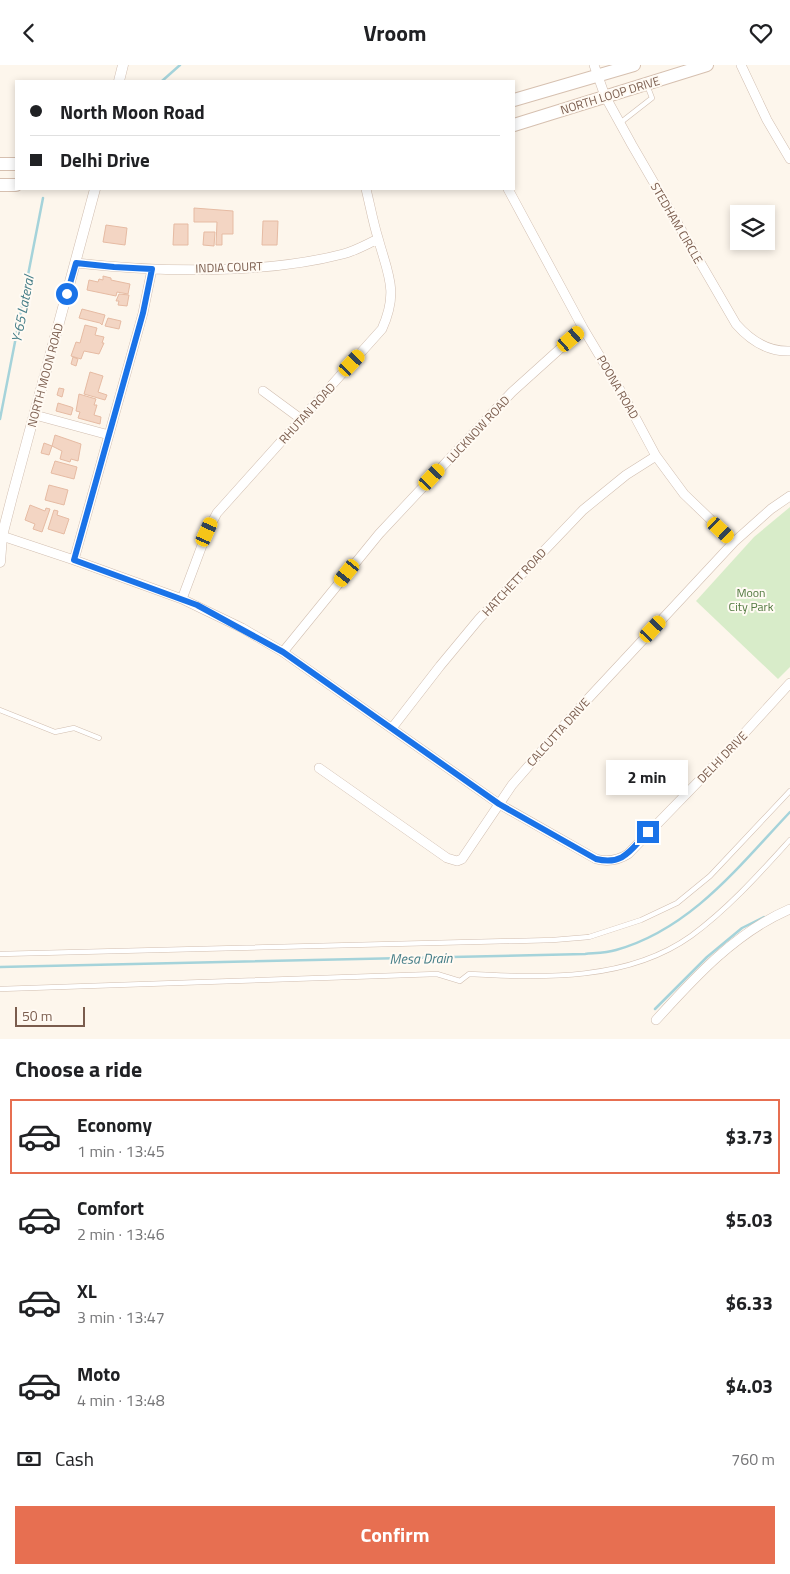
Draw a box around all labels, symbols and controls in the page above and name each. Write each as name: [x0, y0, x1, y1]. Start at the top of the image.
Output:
text: Vroom: [364, 16, 426, 50]
icon: back: [15, 19, 43, 47]
icon: heart: [747, 19, 775, 47]
street label: NORTH LOOP DRIVE: [558, 71, 662, 119]
text: North Moon Road: [60, 97, 205, 126]
text: Delhi Drive: [60, 145, 150, 174]
street label: STEDHAM CIRCLE: [646, 179, 708, 267]
map controls: [730, 205, 775, 250]
button: layers: [730, 205, 775, 250]
street label: INDIA COURT: [195, 256, 264, 278]
water label: Y-65 Lateral: [5, 272, 39, 344]
route start: [56, 283, 78, 305]
street label: NORTH MOON ROAD: [22, 321, 68, 429]
car: [554, 323, 587, 355]
car: [336, 347, 367, 379]
street label: POONA ROAD: [592, 352, 644, 423]
street label: RHUTAN ROAD: [274, 378, 340, 448]
street label: LUCKNOW ROAD: [442, 391, 514, 467]
car: [416, 461, 447, 493]
car: [704, 514, 737, 546]
car: [194, 515, 219, 549]
street label: HATCHETT ROAD: [477, 543, 551, 620]
car: [331, 557, 362, 589]
park label: Moon City Park: [729, 583, 774, 616]
car: [637, 613, 668, 645]
street label: CALCUTTA DRIVE: [522, 693, 594, 771]
street label: DELHI DRIVE: [692, 727, 752, 787]
callout: 2 min: [607, 759, 689, 795]
text: 2 min: [628, 765, 666, 789]
route end: [637, 821, 659, 843]
water label: Mesa Drain: [389, 947, 454, 969]
scale bar: [15, 1004, 85, 1027]
text: 50 m: [22, 1005, 52, 1026]
text: Choose a ride: [15, 1052, 142, 1086]
text: Economy: [77, 1110, 152, 1139]
icon: car: [17, 1114, 62, 1159]
text: $3.73: [726, 1122, 773, 1151]
text: 1 min · 13:45: [77, 1139, 165, 1163]
text: Comfort: [77, 1193, 144, 1222]
icon: car: [17, 1197, 62, 1242]
text: $5.03: [726, 1205, 773, 1234]
text: 2 min · 13:46: [77, 1222, 165, 1246]
text: XL: [77, 1276, 97, 1305]
icon: car: [17, 1280, 62, 1325]
text: $6.33: [726, 1288, 773, 1317]
text: 3 min · 13:47: [77, 1305, 165, 1329]
text: Moto: [77, 1359, 120, 1388]
icon: car: [17, 1363, 62, 1408]
text: $4.03: [726, 1371, 773, 1400]
text: 4 min · 13:48: [77, 1388, 165, 1412]
text: Cash: [55, 1444, 94, 1473]
icon: cash: [15, 1445, 43, 1473]
text: 760 m: [731, 1447, 775, 1471]
button: Confirm: [15, 1506, 775, 1564]

